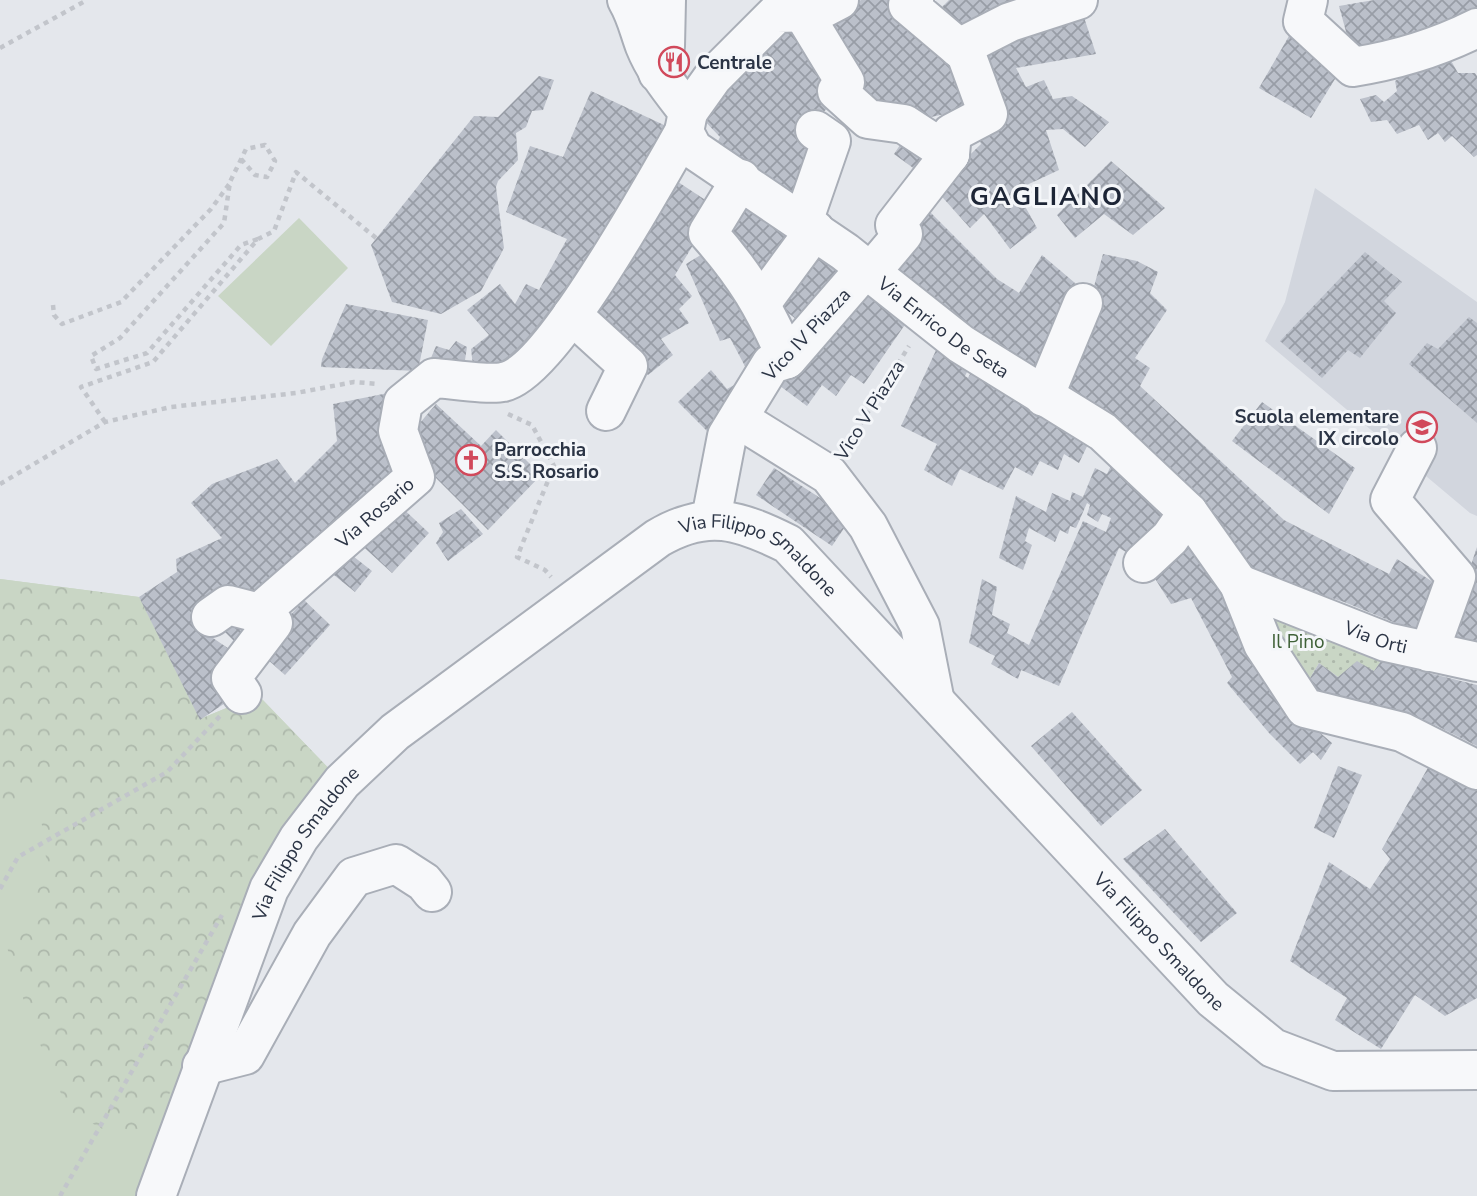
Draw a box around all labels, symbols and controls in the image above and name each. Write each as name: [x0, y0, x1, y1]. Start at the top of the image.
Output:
restaurant icon: Centrale: [657, 45, 691, 79]
place label: Centrale: [697, 50, 772, 76]
district label: GAGLIANO: [970, 179, 1124, 214]
street label: Via Enrico De Seta: [871, 270, 1014, 385]
street label: Vico IV Piazza: [756, 282, 857, 388]
street label: Vico V Piazza: [828, 355, 911, 466]
place label: Scuola elementare IX circolo: [1235, 404, 1399, 452]
school or university icon: Scuola elementare IX circolo: [1405, 410, 1439, 444]
place label: Parrocchia S.S. Rosario: [494, 437, 599, 485]
church icon: Parrocchia S.S. Rosario: [454, 443, 488, 477]
street label: Via Rosario: [329, 472, 420, 555]
street label: Via Filippo Smaldone: [675, 509, 843, 603]
street label: Via Orti: [1339, 614, 1410, 660]
park label: Il Pino: [1271, 629, 1325, 655]
street label: Via Filippo Smaldone: [246, 760, 365, 925]
street label: Via Filippo Smaldone: [1086, 866, 1230, 1017]

